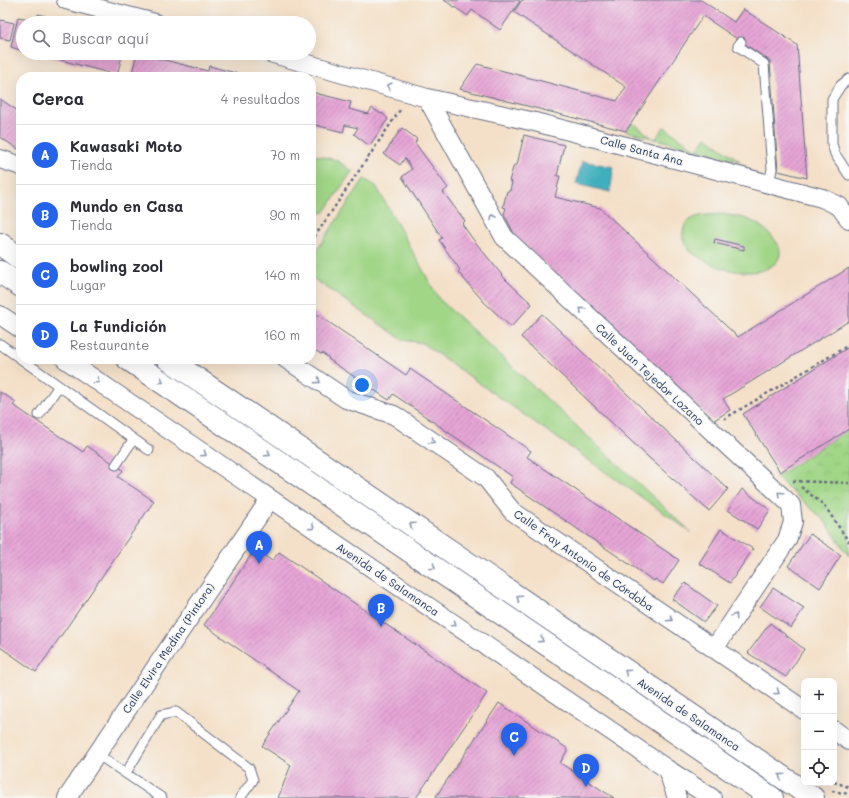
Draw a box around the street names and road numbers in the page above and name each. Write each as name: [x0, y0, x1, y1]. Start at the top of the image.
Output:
street label: Calle Santa Ana: [599, 132, 685, 168]
street label: Calle Juan Tejedor Lozano: [593, 320, 708, 429]
street label: Calle Fray Antonio de Córdoba: [511, 506, 657, 614]
street label: Avenida de Salamanca: [334, 539, 442, 619]
street label: Calle Elvira Medina (Pintora): [119, 580, 218, 716]
street label: Avenida de Salamanca: [635, 674, 743, 754]

